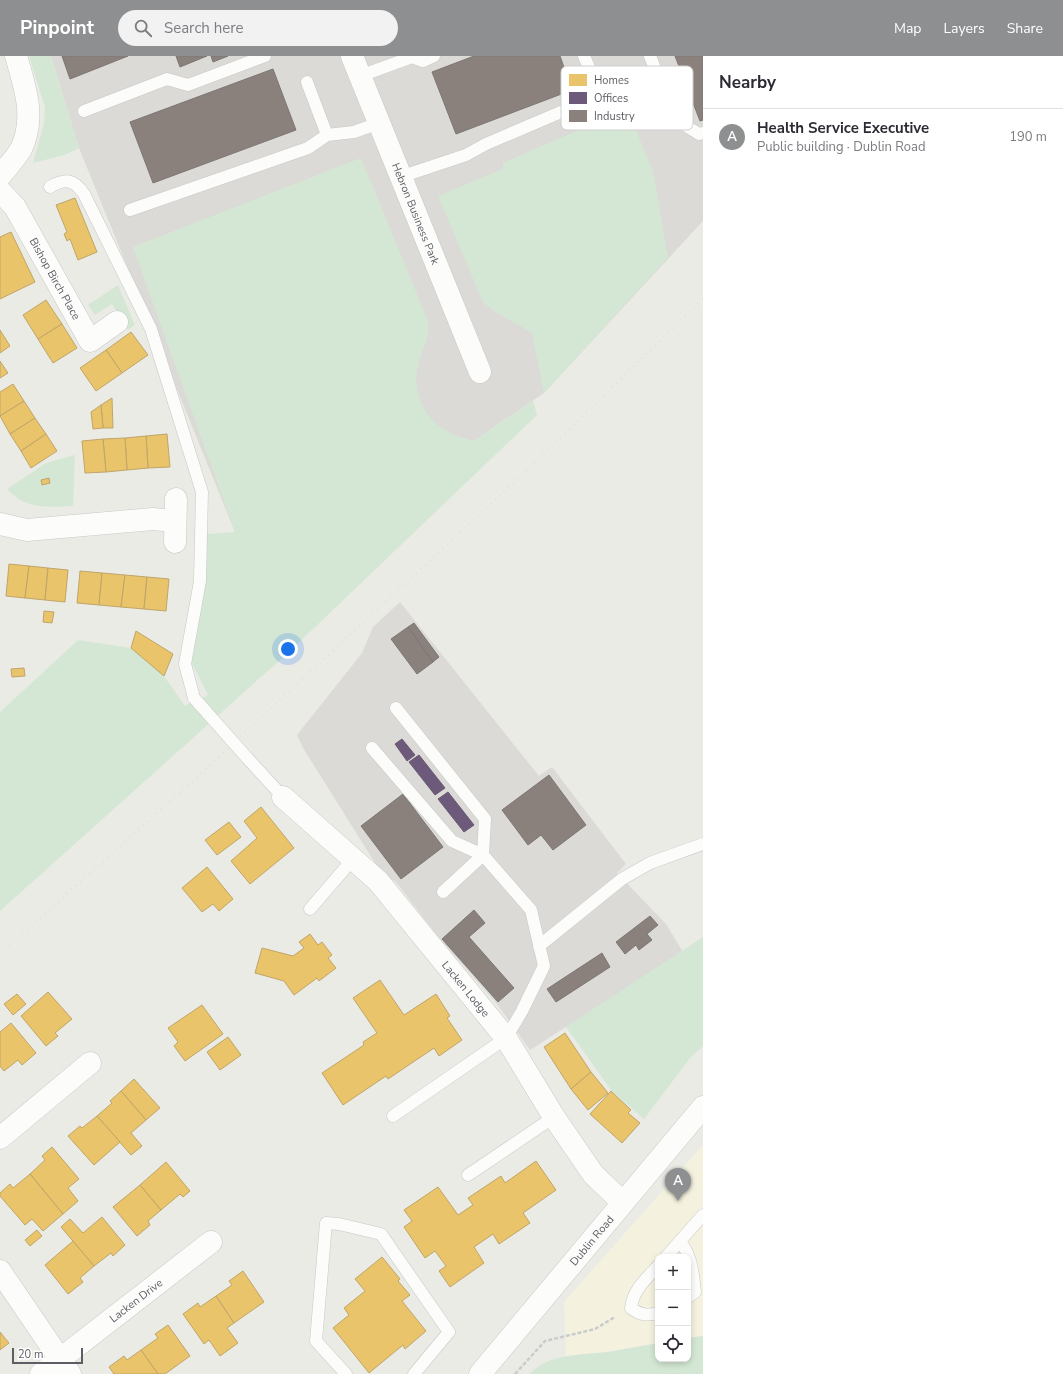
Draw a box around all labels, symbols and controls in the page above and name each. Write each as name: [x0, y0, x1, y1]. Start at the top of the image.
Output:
search box: [118, 10, 398, 46]
text: Pinpoint: [20, 15, 94, 41]
icon: search: [132, 17, 154, 39]
text: Search here: [164, 18, 243, 38]
text: Map: [894, 19, 921, 38]
text: Layers: [943, 19, 985, 38]
text: Share: [1007, 19, 1043, 38]
legend: [561, 66, 693, 130]
text: Nearby: [719, 71, 776, 94]
text: Homes: [594, 73, 629, 88]
text: Offices: [594, 91, 628, 106]
text: Industry: [594, 109, 635, 124]
text: Health Service Executive: [757, 118, 929, 138]
text: A: [727, 128, 737, 146]
text: 190 m: [1009, 128, 1047, 146]
text: Public building · Dublin Road: [757, 138, 926, 156]
street label: Hebron Business Park: [388, 161, 443, 267]
street label: Bishop Birch Place: [26, 235, 84, 323]
your location: [278, 639, 298, 659]
street label: Lacken Lodge: [438, 958, 493, 1020]
pin: A: [665, 1168, 691, 1201]
street label: Dublin Road: [567, 1212, 617, 1269]
map controls: [655, 1254, 691, 1362]
button: +: [655, 1254, 691, 1290]
street label: Lacken Drive: [106, 1275, 166, 1326]
button: −: [655, 1290, 691, 1326]
button: locate: [655, 1326, 691, 1362]
scale bar: [12, 1346, 83, 1365]
text: 20 m: [18, 1347, 43, 1362]

